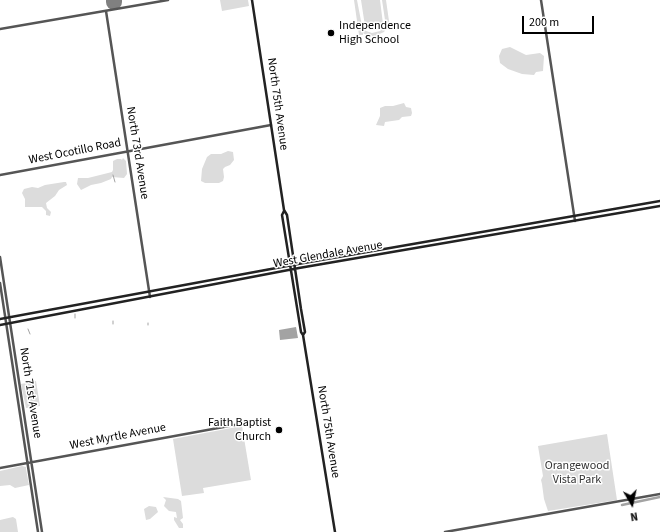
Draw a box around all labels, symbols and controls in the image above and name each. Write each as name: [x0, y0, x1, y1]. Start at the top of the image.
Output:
scale bar: [524, 8, 596, 34]
text: 200 m: [529, 14, 559, 31]
place label: Independence High School: [339, 19, 411, 47]
marker: Independence High School: [326, 28, 336, 38]
street label: North 75th Avenue: [263, 57, 291, 151]
street label: North 73rd Avenue: [123, 106, 151, 200]
street label: West Ocotillo Road: [28, 136, 122, 168]
street label: West Glendale Avenue: [272, 238, 384, 272]
street label: North 71st Avenue: [16, 347, 44, 439]
street label: North 75th Avenue: [314, 385, 342, 479]
place label: Faith Baptist Church: [208, 416, 271, 444]
street label: West Myrtle Avenue: [69, 421, 167, 453]
marker: Faith Baptist Church: [274, 425, 284, 435]
park label: Orangewood Vista Park: [545, 459, 609, 487]
north arrow: [612, 484, 652, 524]
text: N: [629, 508, 639, 524]

